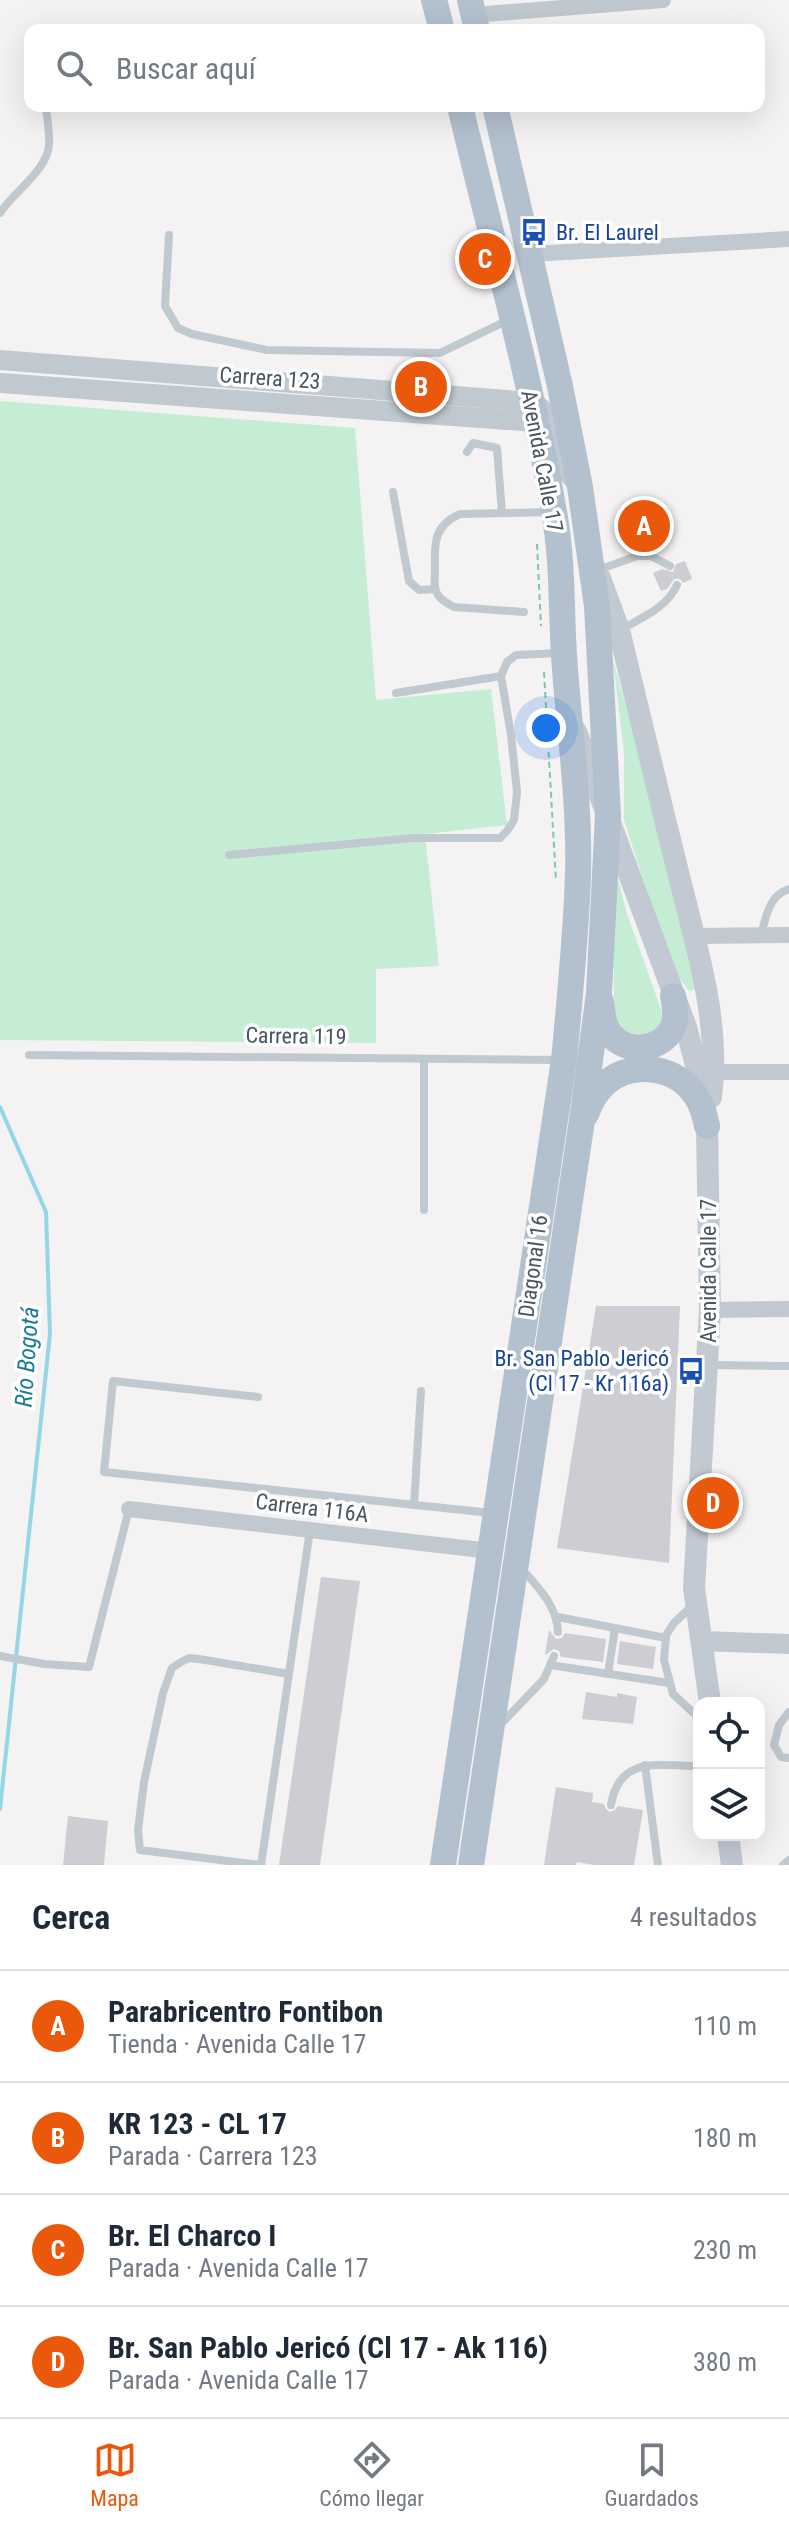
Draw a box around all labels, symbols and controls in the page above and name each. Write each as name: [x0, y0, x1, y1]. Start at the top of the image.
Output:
search box: [24, 24, 765, 112]
icon: search: [52, 46, 96, 90]
text: Buscar aquí: [116, 51, 256, 86]
bus stop icon: Br. El Laurel: [519, 217, 549, 247]
place label: Br. El Laurel: [556, 220, 659, 245]
pin: C: [459, 229, 511, 289]
pin: B: [395, 357, 447, 417]
street label: Carrera 123: [219, 362, 321, 394]
street label: Avenida Calle 17: [516, 388, 568, 534]
pin: A: [618, 496, 670, 556]
your location: [526, 708, 566, 748]
street label: Carrera 119: [245, 1023, 347, 1049]
street label: Avenida Calle 17: [696, 1199, 721, 1343]
street label: Diagonal 16: [513, 1213, 553, 1319]
water label: Río Bogotá: [10, 1305, 45, 1408]
place label: Br. San Pablo Jericó (Cl 17 - Kr 116a): [495, 1346, 669, 1397]
bus stop icon: Br. San Pablo Jericó (Cl 17 - Kr 116a): [676, 1356, 706, 1386]
pin: D: [687, 1473, 739, 1533]
street label: Carrera 116A: [254, 1489, 370, 1527]
map controls: [693, 1697, 765, 1841]
button: locate: [693, 1697, 765, 1769]
button: layers: [693, 1769, 765, 1841]
text: Cerca: [32, 1897, 110, 1937]
text: 4 resultados: [630, 1902, 757, 1932]
text: Parabricentro Fontibon: [108, 1994, 383, 2029]
text: A: [50, 2011, 66, 2041]
text: 110 m: [693, 2011, 757, 2041]
text: Tienda · Avenida Calle 17: [108, 2029, 366, 2059]
text: KR 123 - CL 17: [108, 2106, 287, 2141]
text: B: [51, 2123, 65, 2153]
text: 180 m: [693, 2123, 757, 2153]
text: Parada · Carrera 123: [108, 2141, 318, 2171]
text: Br. El Charco I: [108, 2218, 276, 2253]
text: C: [51, 2235, 65, 2265]
text: 230 m: [693, 2235, 757, 2265]
text: Parada · Avenida Calle 17: [108, 2253, 369, 2283]
text: Br. San Pablo Jericó (Cl 17 - Ak 116): [108, 2330, 548, 2365]
text: D: [51, 2347, 65, 2377]
text: 380 m: [693, 2347, 757, 2377]
text: Parada · Avenida Calle 17: [108, 2365, 369, 2395]
tab: Mapa: [90, 2438, 139, 2511]
tab: Cómo llegar: [319, 2438, 424, 2511]
tab: Guardados: [605, 2438, 699, 2511]

